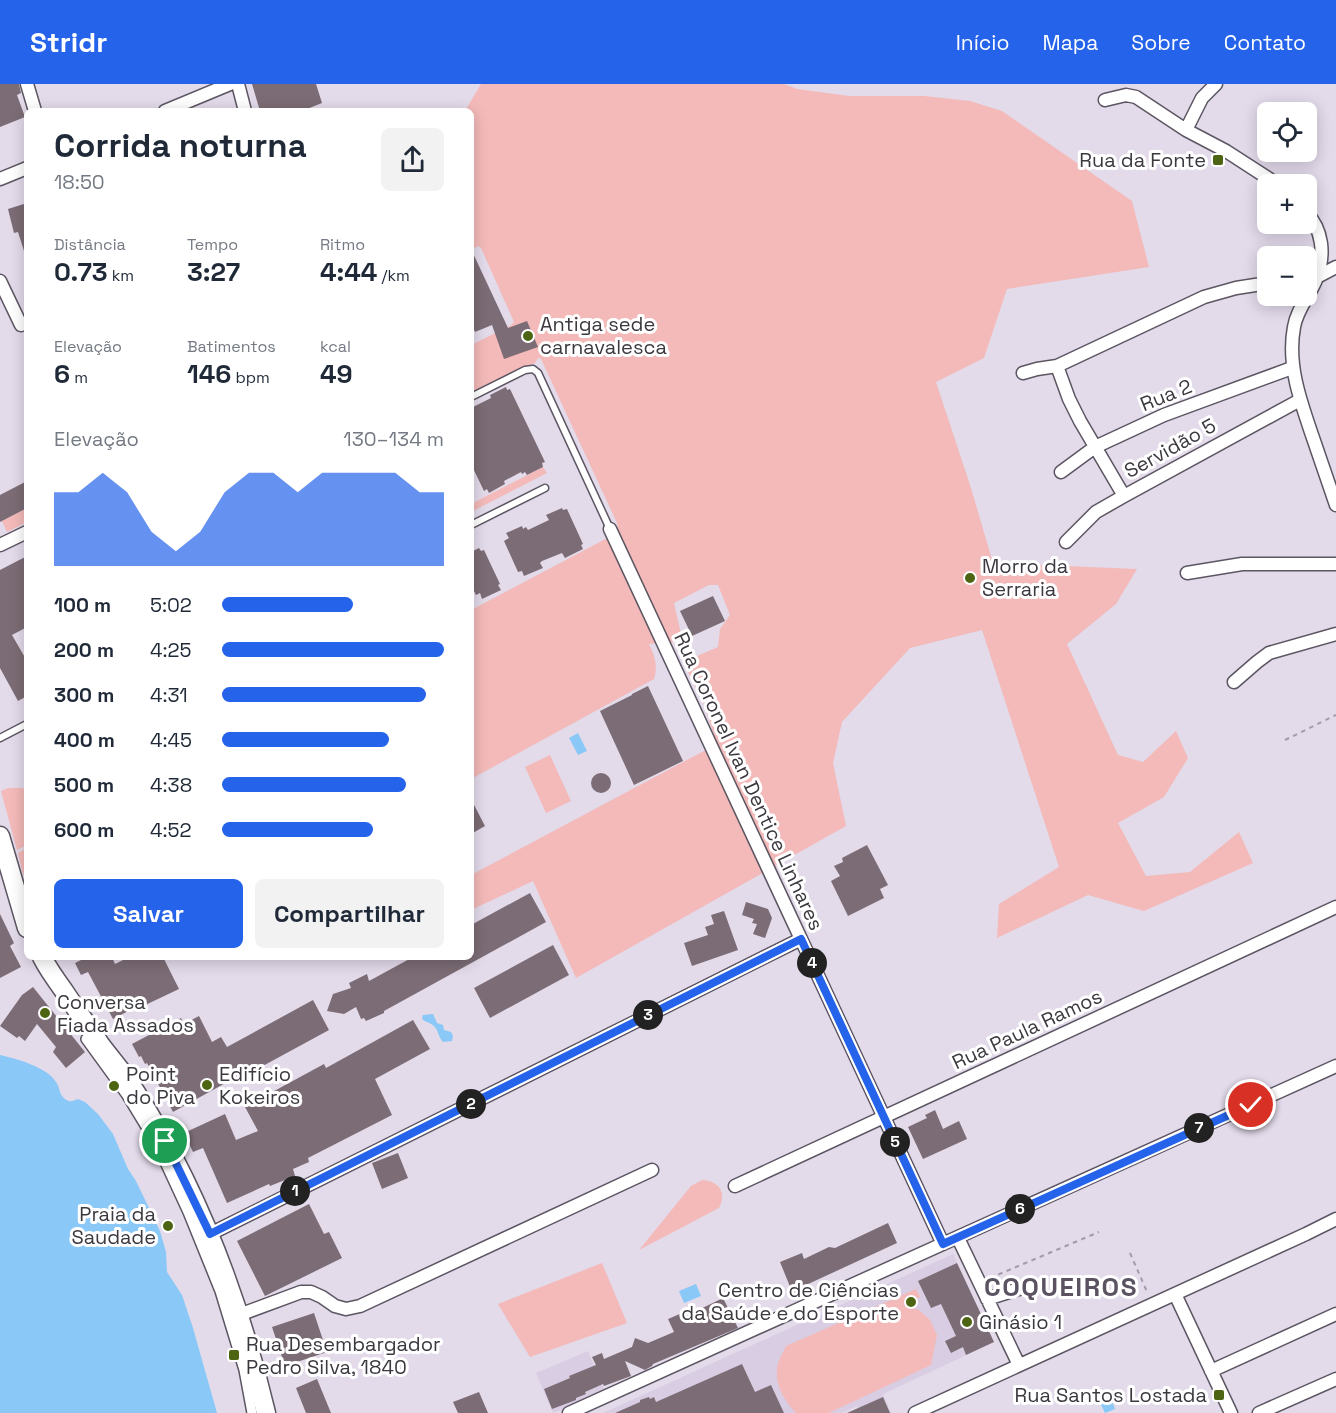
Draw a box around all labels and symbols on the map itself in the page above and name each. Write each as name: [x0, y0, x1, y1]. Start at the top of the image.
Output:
place label: Rua da Fonte: [1079, 147, 1206, 173]
marker: Rua da Fonte: [1211, 153, 1225, 167]
place label: Antiga sede carnavalesca: [540, 311, 667, 360]
marker: Antiga sede carnavalesca: [521, 329, 535, 343]
street label: Rua 2: [1136, 373, 1196, 417]
street label: Servidão 5: [1120, 412, 1220, 484]
place label: Morro da Serraria: [982, 553, 1068, 602]
marker: Morro da Serraria: [963, 571, 977, 585]
street label: Rua Coronel Ivan Dentice Linhares: [668, 628, 830, 934]
pin: 4: [797, 948, 827, 978]
street label: Rua Paula Ramos: [948, 983, 1106, 1075]
place label: Conversa Fiada Assados: [57, 989, 194, 1038]
pin: 3: [633, 1000, 663, 1030]
marker: Conversa Fiada Assados: [38, 1006, 52, 1020]
place label: Point do Piva: [126, 1061, 195, 1110]
place label: Edifício Kokeiros: [219, 1061, 300, 1110]
marker: Edifício Kokeiros: [200, 1078, 214, 1092]
marker: Point do Piva: [107, 1079, 121, 1093]
pin: [1225, 1079, 1276, 1130]
pin: 2: [456, 1089, 486, 1119]
pin: 7: [1184, 1113, 1214, 1143]
pin: [139, 1115, 190, 1166]
pin: 5: [880, 1127, 910, 1157]
pin: 1: [280, 1176, 310, 1206]
pin: 6: [1005, 1194, 1035, 1224]
place label: Praia da Saudade: [71, 1201, 156, 1250]
marker: Praia da Saudade: [161, 1219, 175, 1233]
district label: COQUEIROS: [984, 1270, 1138, 1304]
place label: Centro de Ciências da Saúde e do Esporte: [681, 1277, 899, 1326]
marker: Centro de Ciências da Saúde e do Esporte: [904, 1295, 918, 1309]
place label: Ginásio 1: [979, 1309, 1062, 1335]
marker: Ginásio 1: [960, 1315, 974, 1329]
place label: Rua Desembargador Pedro Silva, 1840: [246, 1331, 441, 1380]
marker: Rua Desembargador Pedro Silva, 1840: [227, 1348, 241, 1362]
place label: Rua Santos Lostada: [1015, 1382, 1207, 1408]
marker: Rua Santos Lostada: [1212, 1388, 1226, 1402]

